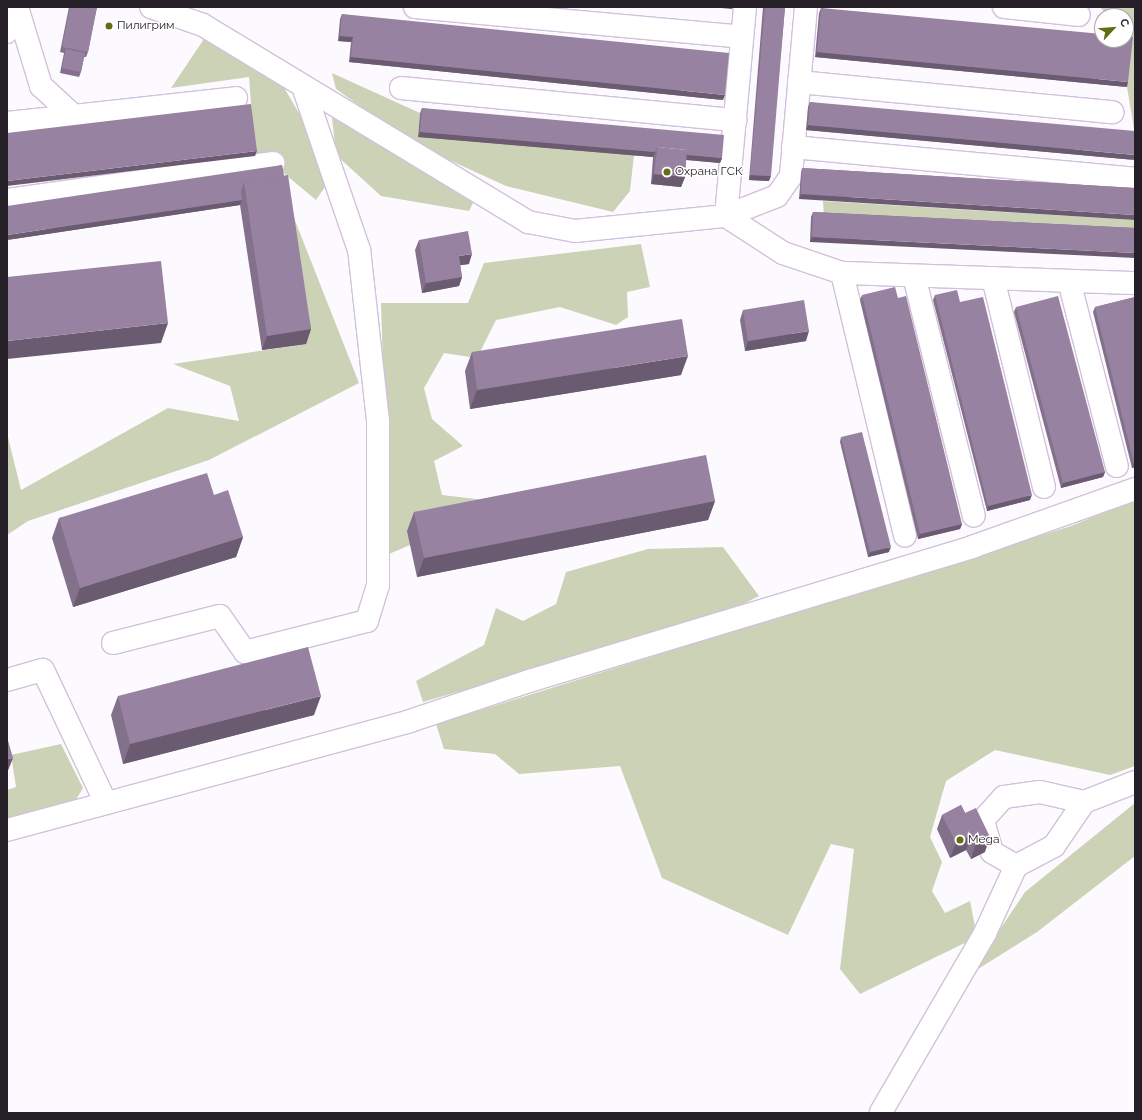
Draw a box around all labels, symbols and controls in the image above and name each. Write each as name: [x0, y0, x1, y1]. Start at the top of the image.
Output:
north arrow: [1094, 8, 1134, 48]
text: С: [1117, 17, 1132, 29]
place label: Пилигрим: [117, 19, 174, 33]
marker: Пилигрим: [104, 21, 114, 31]
place label: Охрана ГСК: [675, 165, 743, 179]
marker: Охрана ГСК: [662, 167, 672, 177]
place label: Mega: [968, 833, 999, 847]
marker: Mega: [955, 835, 965, 845]

